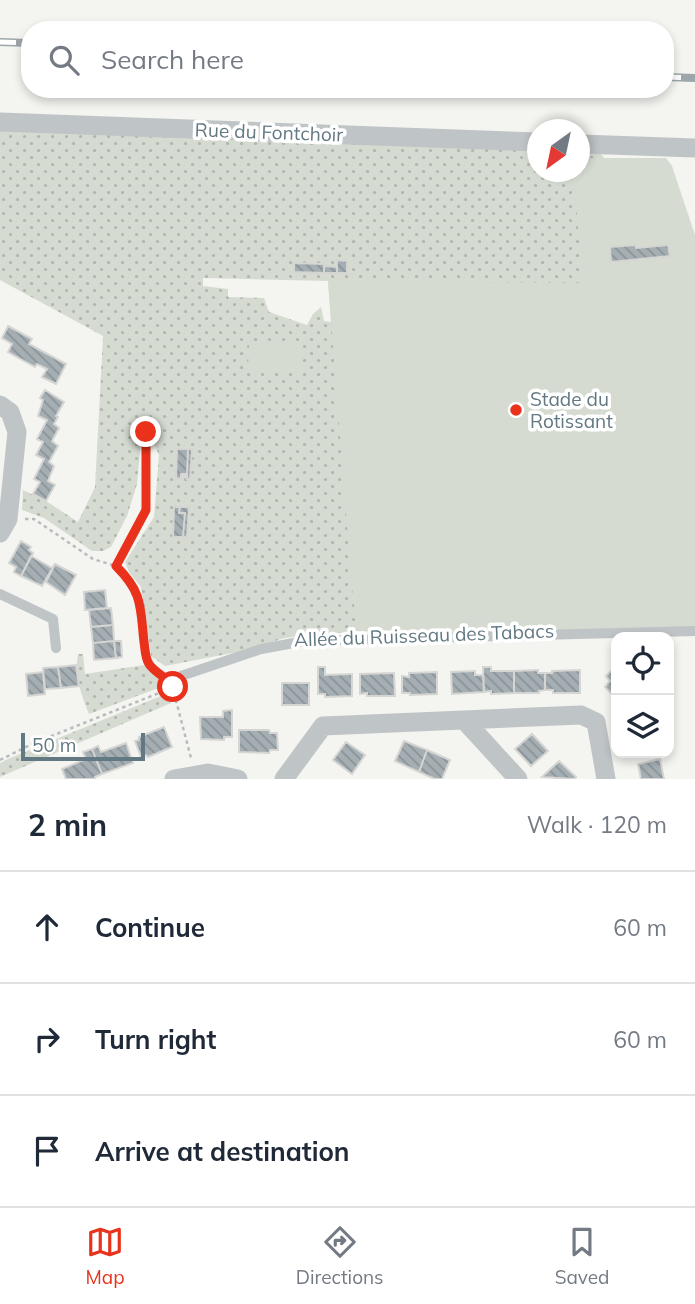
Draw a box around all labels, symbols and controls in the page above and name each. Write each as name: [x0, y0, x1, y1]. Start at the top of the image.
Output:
search box: [21, 21, 674, 98]
icon: search: [45, 41, 83, 79]
text: Search here: [101, 43, 244, 76]
street label: Rue du Fontchoir: [194, 117, 344, 147]
north arrow: [527, 119, 590, 182]
place label: Stade du Rotissant: [530, 387, 613, 433]
marker: Stade du Rotissant: [508, 402, 524, 418]
route end: [130, 416, 161, 447]
street label: Allée du Ruisseau des Tabacs: [294, 618, 554, 652]
map controls: [611, 632, 674, 758]
button: locate: [611, 632, 674, 695]
route start: [157, 671, 188, 702]
button: layers: [611, 695, 674, 758]
scale bar: [21, 730, 145, 762]
text: 50 m: [32, 733, 76, 757]
text: 2 min: [28, 806, 107, 844]
text: Walk · 120 m: [527, 810, 667, 839]
icon: ahead: [28, 908, 66, 946]
text: Continue: [95, 911, 205, 944]
text: 60 m: [613, 913, 667, 942]
icon: right: [28, 1020, 66, 1058]
text: Turn right: [95, 1023, 216, 1056]
text: 60 m: [613, 1025, 667, 1054]
icon: arrive: [28, 1132, 66, 1170]
text: Arrive at destination: [95, 1135, 350, 1168]
tab: Map: [86, 1223, 125, 1289]
tab: Directions: [296, 1223, 384, 1289]
tab: Saved: [555, 1223, 609, 1289]

